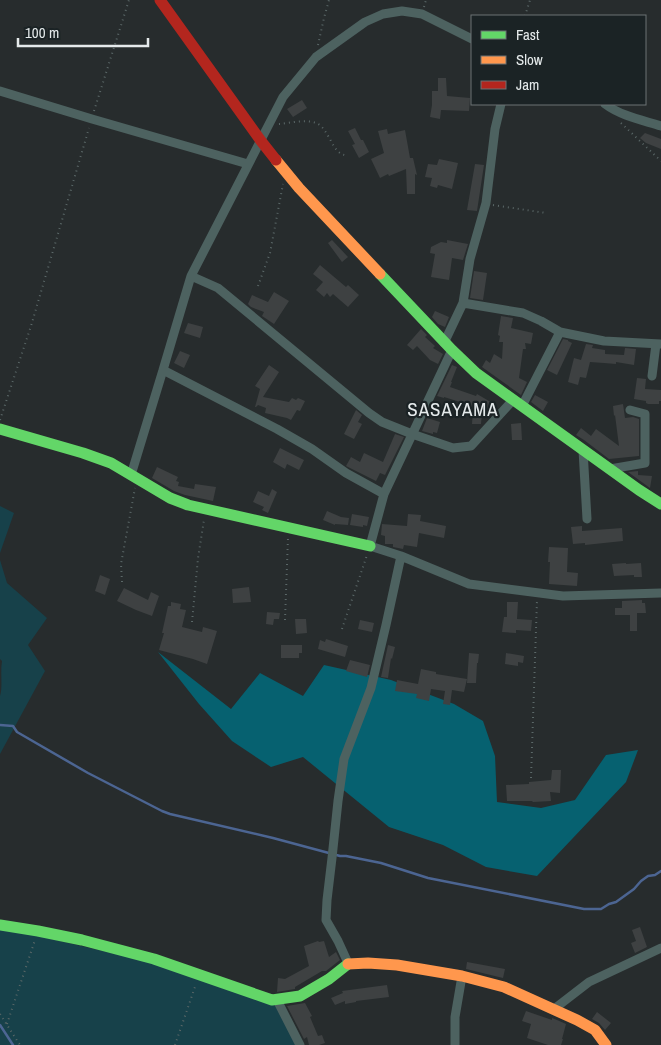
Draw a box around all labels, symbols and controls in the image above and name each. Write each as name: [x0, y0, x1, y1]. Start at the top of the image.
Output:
scale bar: [18, 15, 148, 47]
legend: [471, 15, 646, 105]
text: 100 m: [25, 22, 59, 43]
text: Fast: [516, 24, 540, 45]
text: Slow: [516, 49, 543, 70]
text: Jam: [516, 74, 539, 95]
district label: SASAYAMA: [407, 396, 499, 422]

